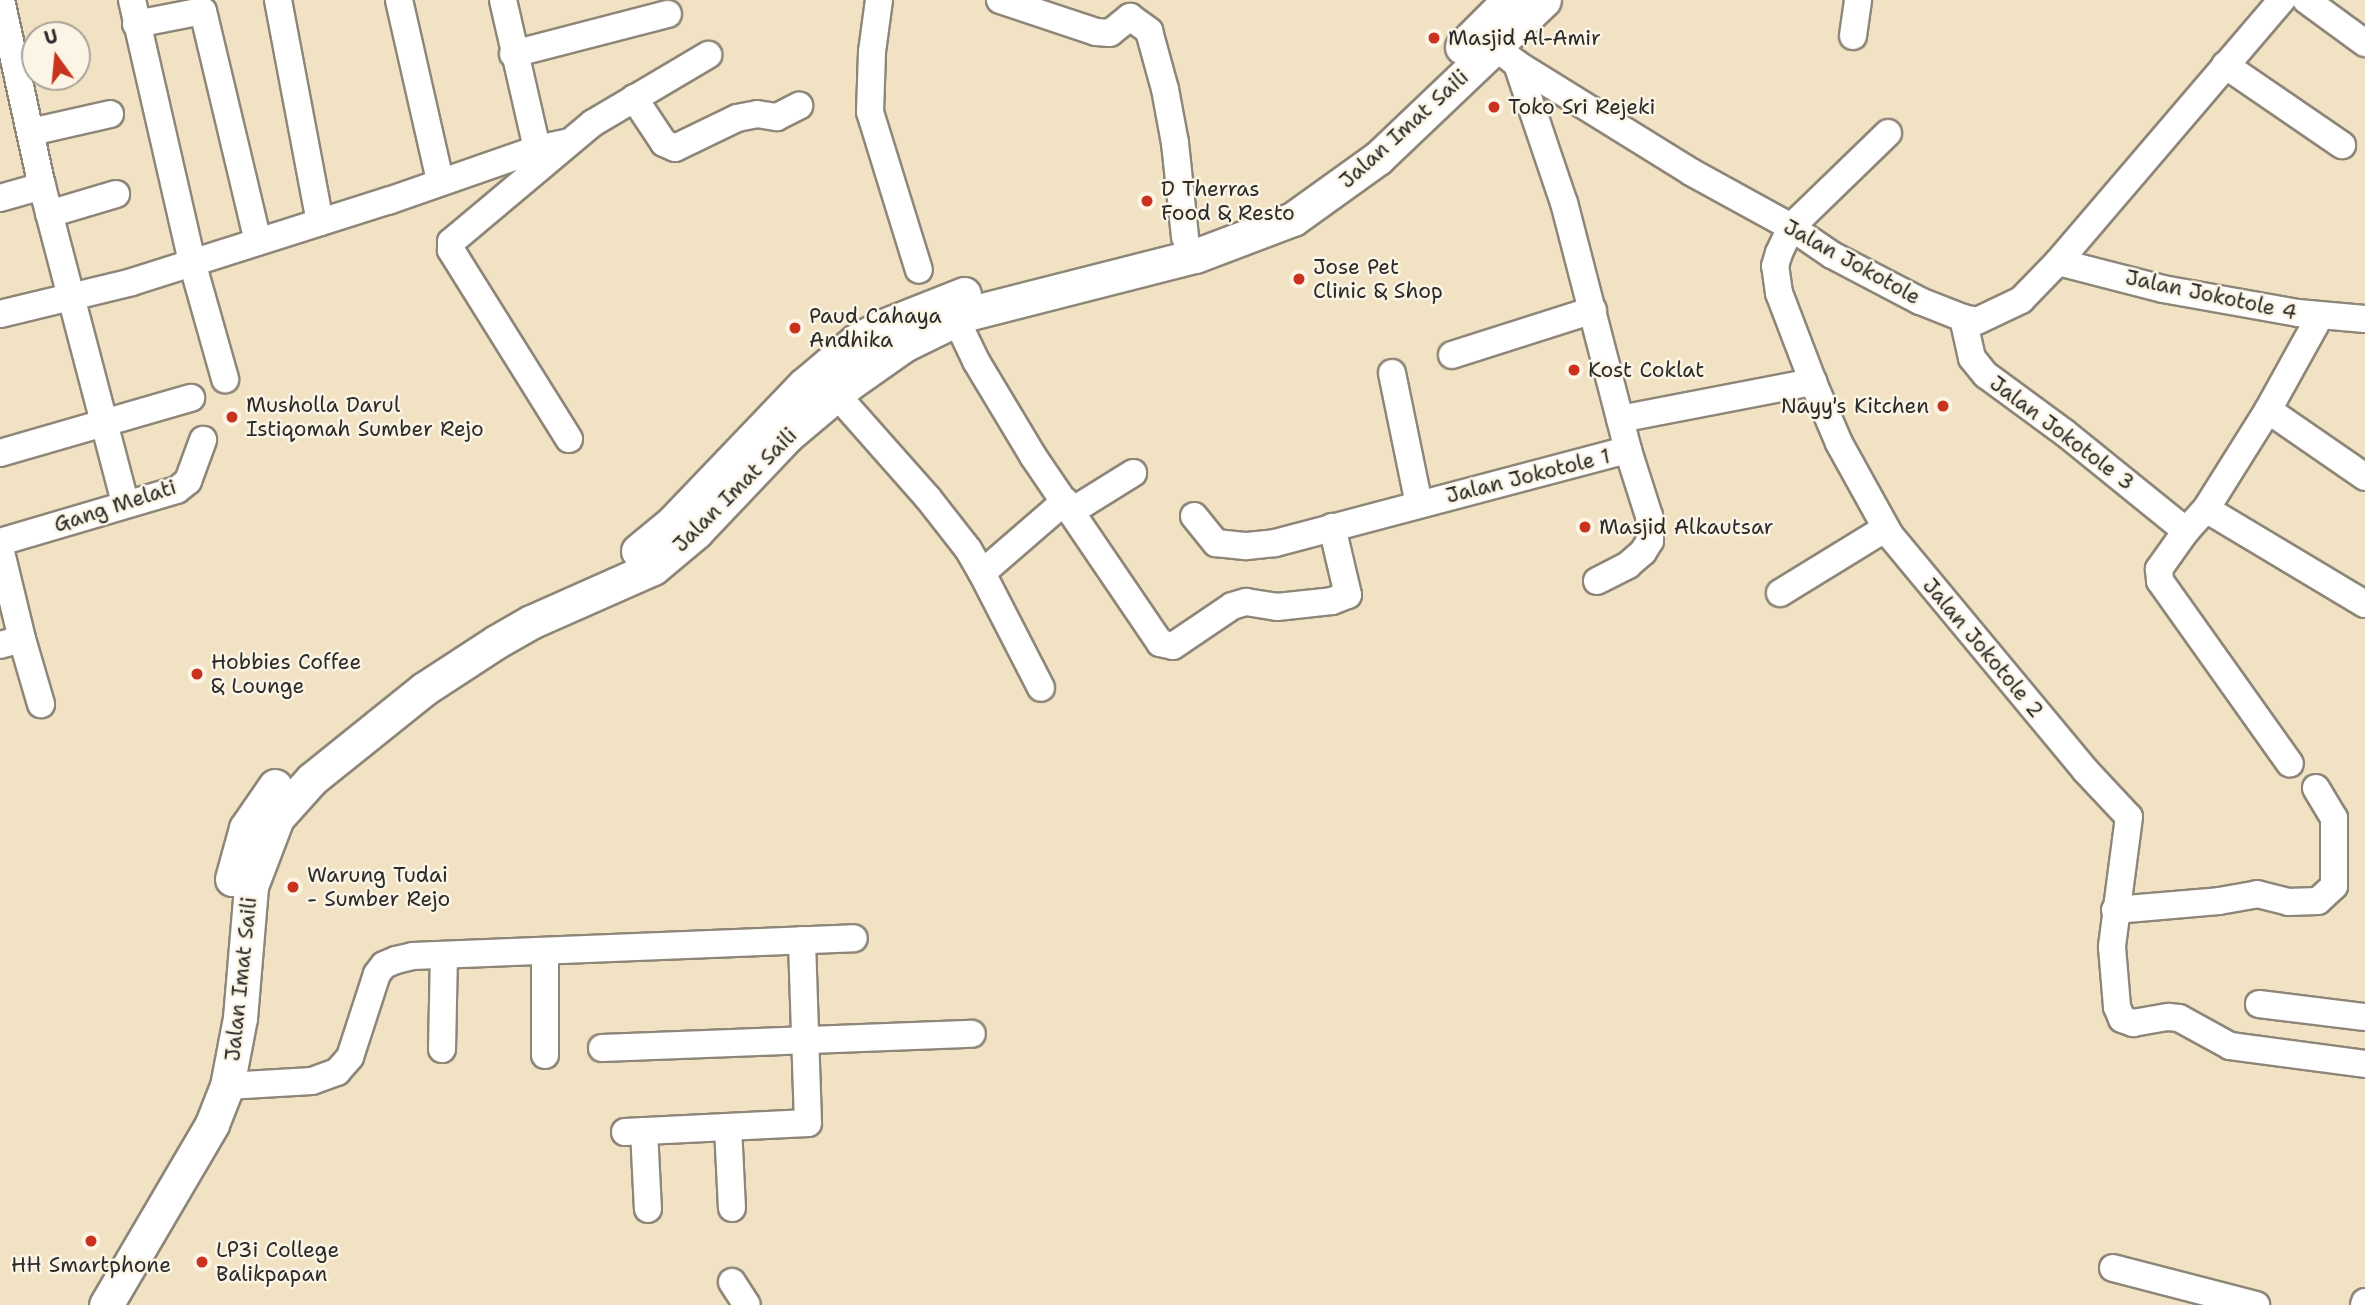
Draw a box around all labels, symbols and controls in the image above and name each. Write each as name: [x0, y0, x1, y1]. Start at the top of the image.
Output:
north arrow: [21, 21, 91, 91]
text: U: [41, 23, 60, 51]
place label: Masjid Al-Amir: [1448, 25, 1601, 51]
marker: Masjid Al-Amir: [1426, 30, 1442, 46]
street label: Jalan Imat Saili: [1334, 64, 1474, 194]
place label: Toko Sri Rejeki: [1508, 94, 1655, 120]
marker: Toko Sri Rejeki: [1486, 99, 1502, 115]
place label: D Therras Food & Resto: [1161, 176, 1295, 226]
marker: D Therras Food & Resto: [1139, 193, 1155, 209]
street label: Jalan Jokotole: [1779, 214, 1925, 310]
place label: Jose Pet Clinic & Shop: [1313, 254, 1443, 304]
street label: Jalan Jokotole 4: [2123, 265, 2299, 325]
marker: Jose Pet Clinic & Shop: [1291, 271, 1307, 287]
place label: Paud Cahaya Andhika: [809, 303, 942, 353]
marker: Paud Cahaya Andhika: [787, 320, 803, 336]
place label: Kost Coklat: [1588, 357, 1704, 383]
marker: Kost Coklat: [1566, 362, 1582, 378]
street label: Jalan Jokotole 3: [1985, 370, 2139, 496]
place label: Musholla Darul Istiqomah Sumber Rejo: [246, 392, 484, 442]
place label: Nayy's Kitchen: [1781, 393, 1929, 419]
marker: Nayy's Kitchen: [1935, 398, 1951, 414]
marker: Musholla Darul Istiqomah Sumber Rejo: [224, 409, 240, 425]
street label: Jalan Imat Saili: [668, 423, 802, 557]
street label: Jalan Jokotole 1: [1443, 443, 1613, 509]
street label: Gang Melati: [51, 474, 179, 538]
place label: Masjid Alkautsar: [1599, 514, 1774, 540]
marker: Masjid Alkautsar: [1577, 519, 1593, 535]
street label: Jalan Jokotole 2: [1917, 573, 2049, 723]
place label: Hobbies Coffee & Lounge: [211, 649, 361, 699]
marker: Hobbies Coffee & Lounge: [189, 666, 205, 682]
place label: Warung Tudai - Sumber Rejo: [307, 862, 450, 912]
marker: Warung Tudai - Sumber Rejo: [285, 879, 301, 895]
street label: Jalan Imat Saili: [220, 895, 262, 1063]
marker: HH Smartphone: [83, 1233, 99, 1249]
place label: LP3i College Balikpapan: [216, 1237, 339, 1287]
place label: HH Smartphone: [11, 1252, 171, 1278]
marker: LP3i College Balikpapan: [194, 1254, 210, 1270]

